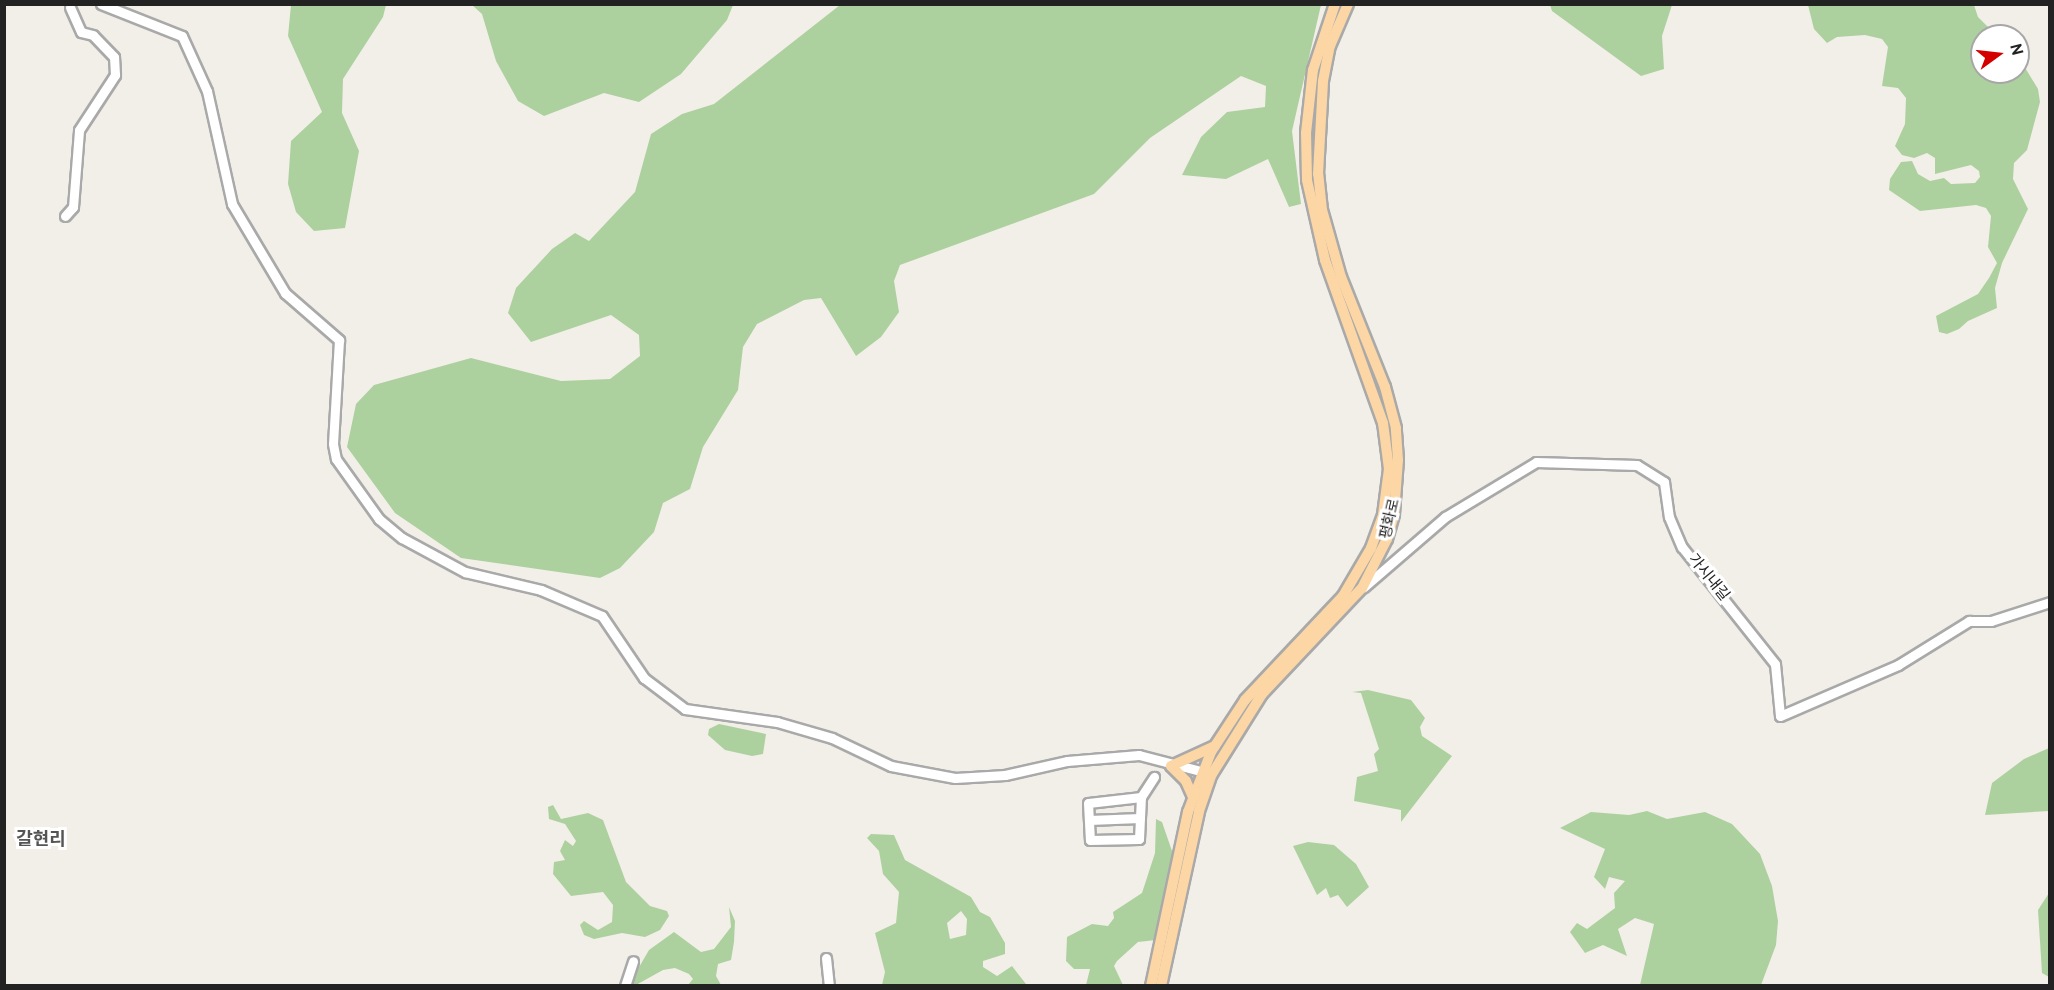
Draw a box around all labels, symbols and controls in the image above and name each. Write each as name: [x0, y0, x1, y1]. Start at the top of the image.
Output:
north arrow: [1970, 24, 2030, 84]
text: N: [2004, 42, 2027, 58]
street label: 평화로: [1378, 497, 1404, 541]
street label: 가시내길: [1684, 551, 1732, 605]
district label: 갈현리: [16, 830, 66, 852]

